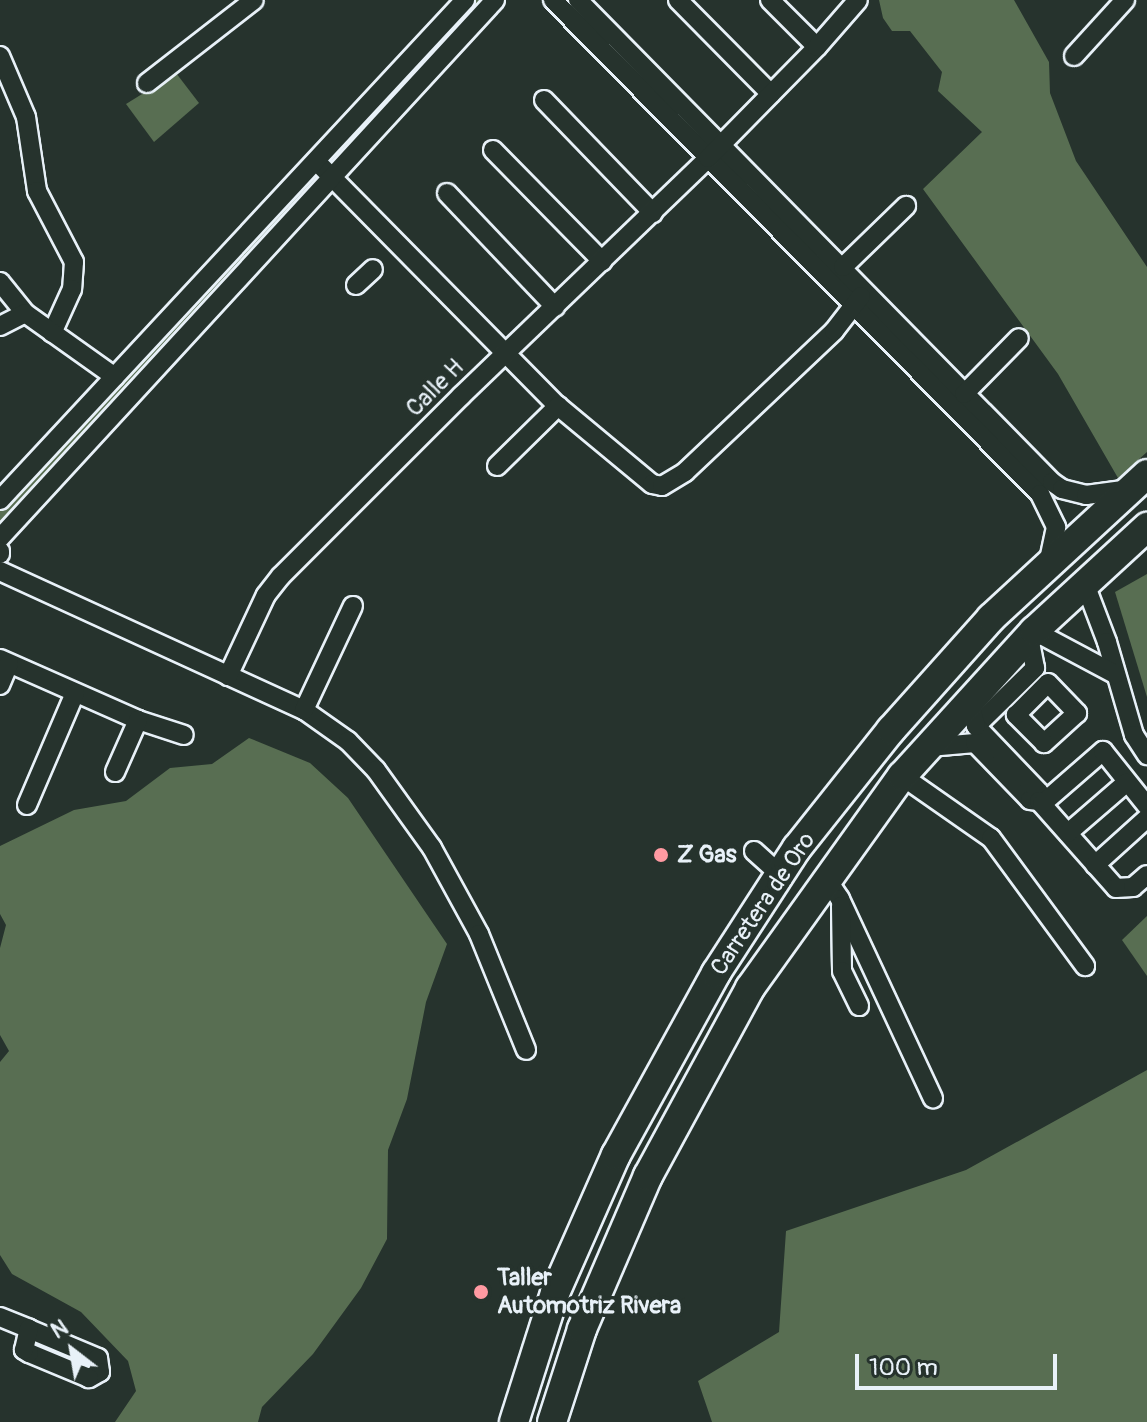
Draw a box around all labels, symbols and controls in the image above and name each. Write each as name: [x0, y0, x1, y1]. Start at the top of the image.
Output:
street label: Calle H: [400, 353, 470, 423]
street label: Carretera de Oro: [705, 827, 821, 981]
place label: Z Gas: [677, 841, 736, 869]
marker: Z Gas: [652, 846, 670, 864]
place label: Taller Automotriz Rivera: [497, 1264, 681, 1320]
marker: Taller Automotriz Rivera: [472, 1283, 490, 1301]
north arrow: [32, 1310, 112, 1390]
text: N: [46, 1314, 73, 1345]
scale bar: [859, 1338, 1061, 1388]
text: 100 m: [869, 1353, 938, 1382]

